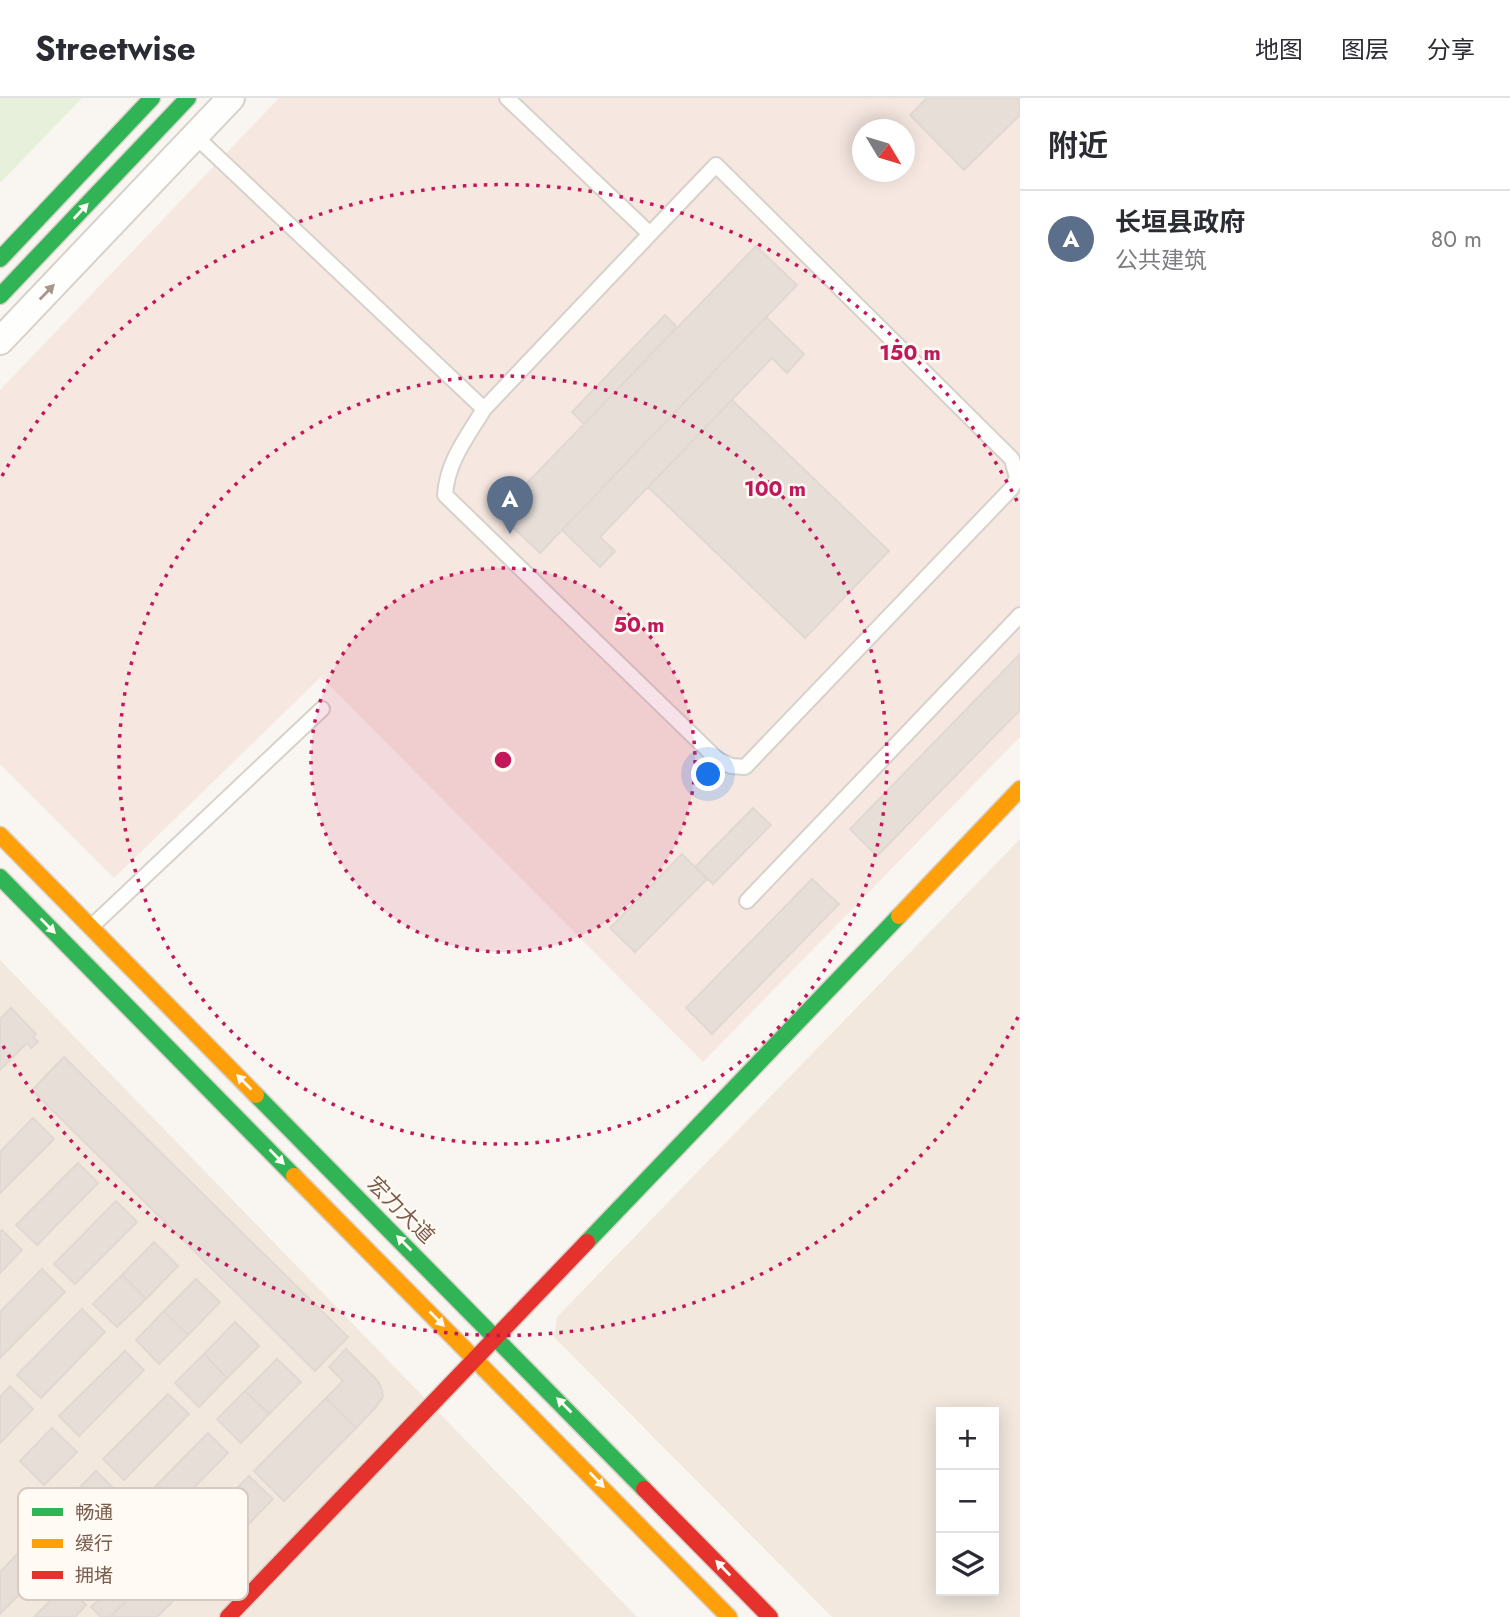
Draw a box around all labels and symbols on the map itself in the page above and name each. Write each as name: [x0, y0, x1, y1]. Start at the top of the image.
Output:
north arrow: [852, 119, 915, 182]
one-way arrow: [72, 203, 89, 220]
one-way arrow: [39, 283, 55, 301]
text: 150 m: [879, 338, 941, 368]
text: 100 m: [744, 474, 806, 504]
pin: A: [487, 476, 533, 534]
text: 50 m: [614, 610, 664, 640]
centre of rings: [491, 748, 515, 772]
your location: [691, 757, 725, 791]
one-way arrow: [39, 917, 56, 933]
one-way arrow: [236, 1073, 253, 1090]
one-way arrow: [269, 1148, 285, 1165]
street label: 宏力大道: [361, 1170, 441, 1250]
one-way arrow: [397, 1235, 413, 1252]
one-way arrow: [429, 1310, 446, 1327]
one-way arrow: [556, 1396, 573, 1413]
one-way arrow: [589, 1471, 605, 1488]
legend: [18, 1488, 248, 1600]
text: 畅通: [75, 1499, 113, 1526]
text: 缓行: [75, 1530, 113, 1557]
one-way arrow: [716, 1560, 732, 1577]
text: 拥堵: [75, 1562, 113, 1589]

